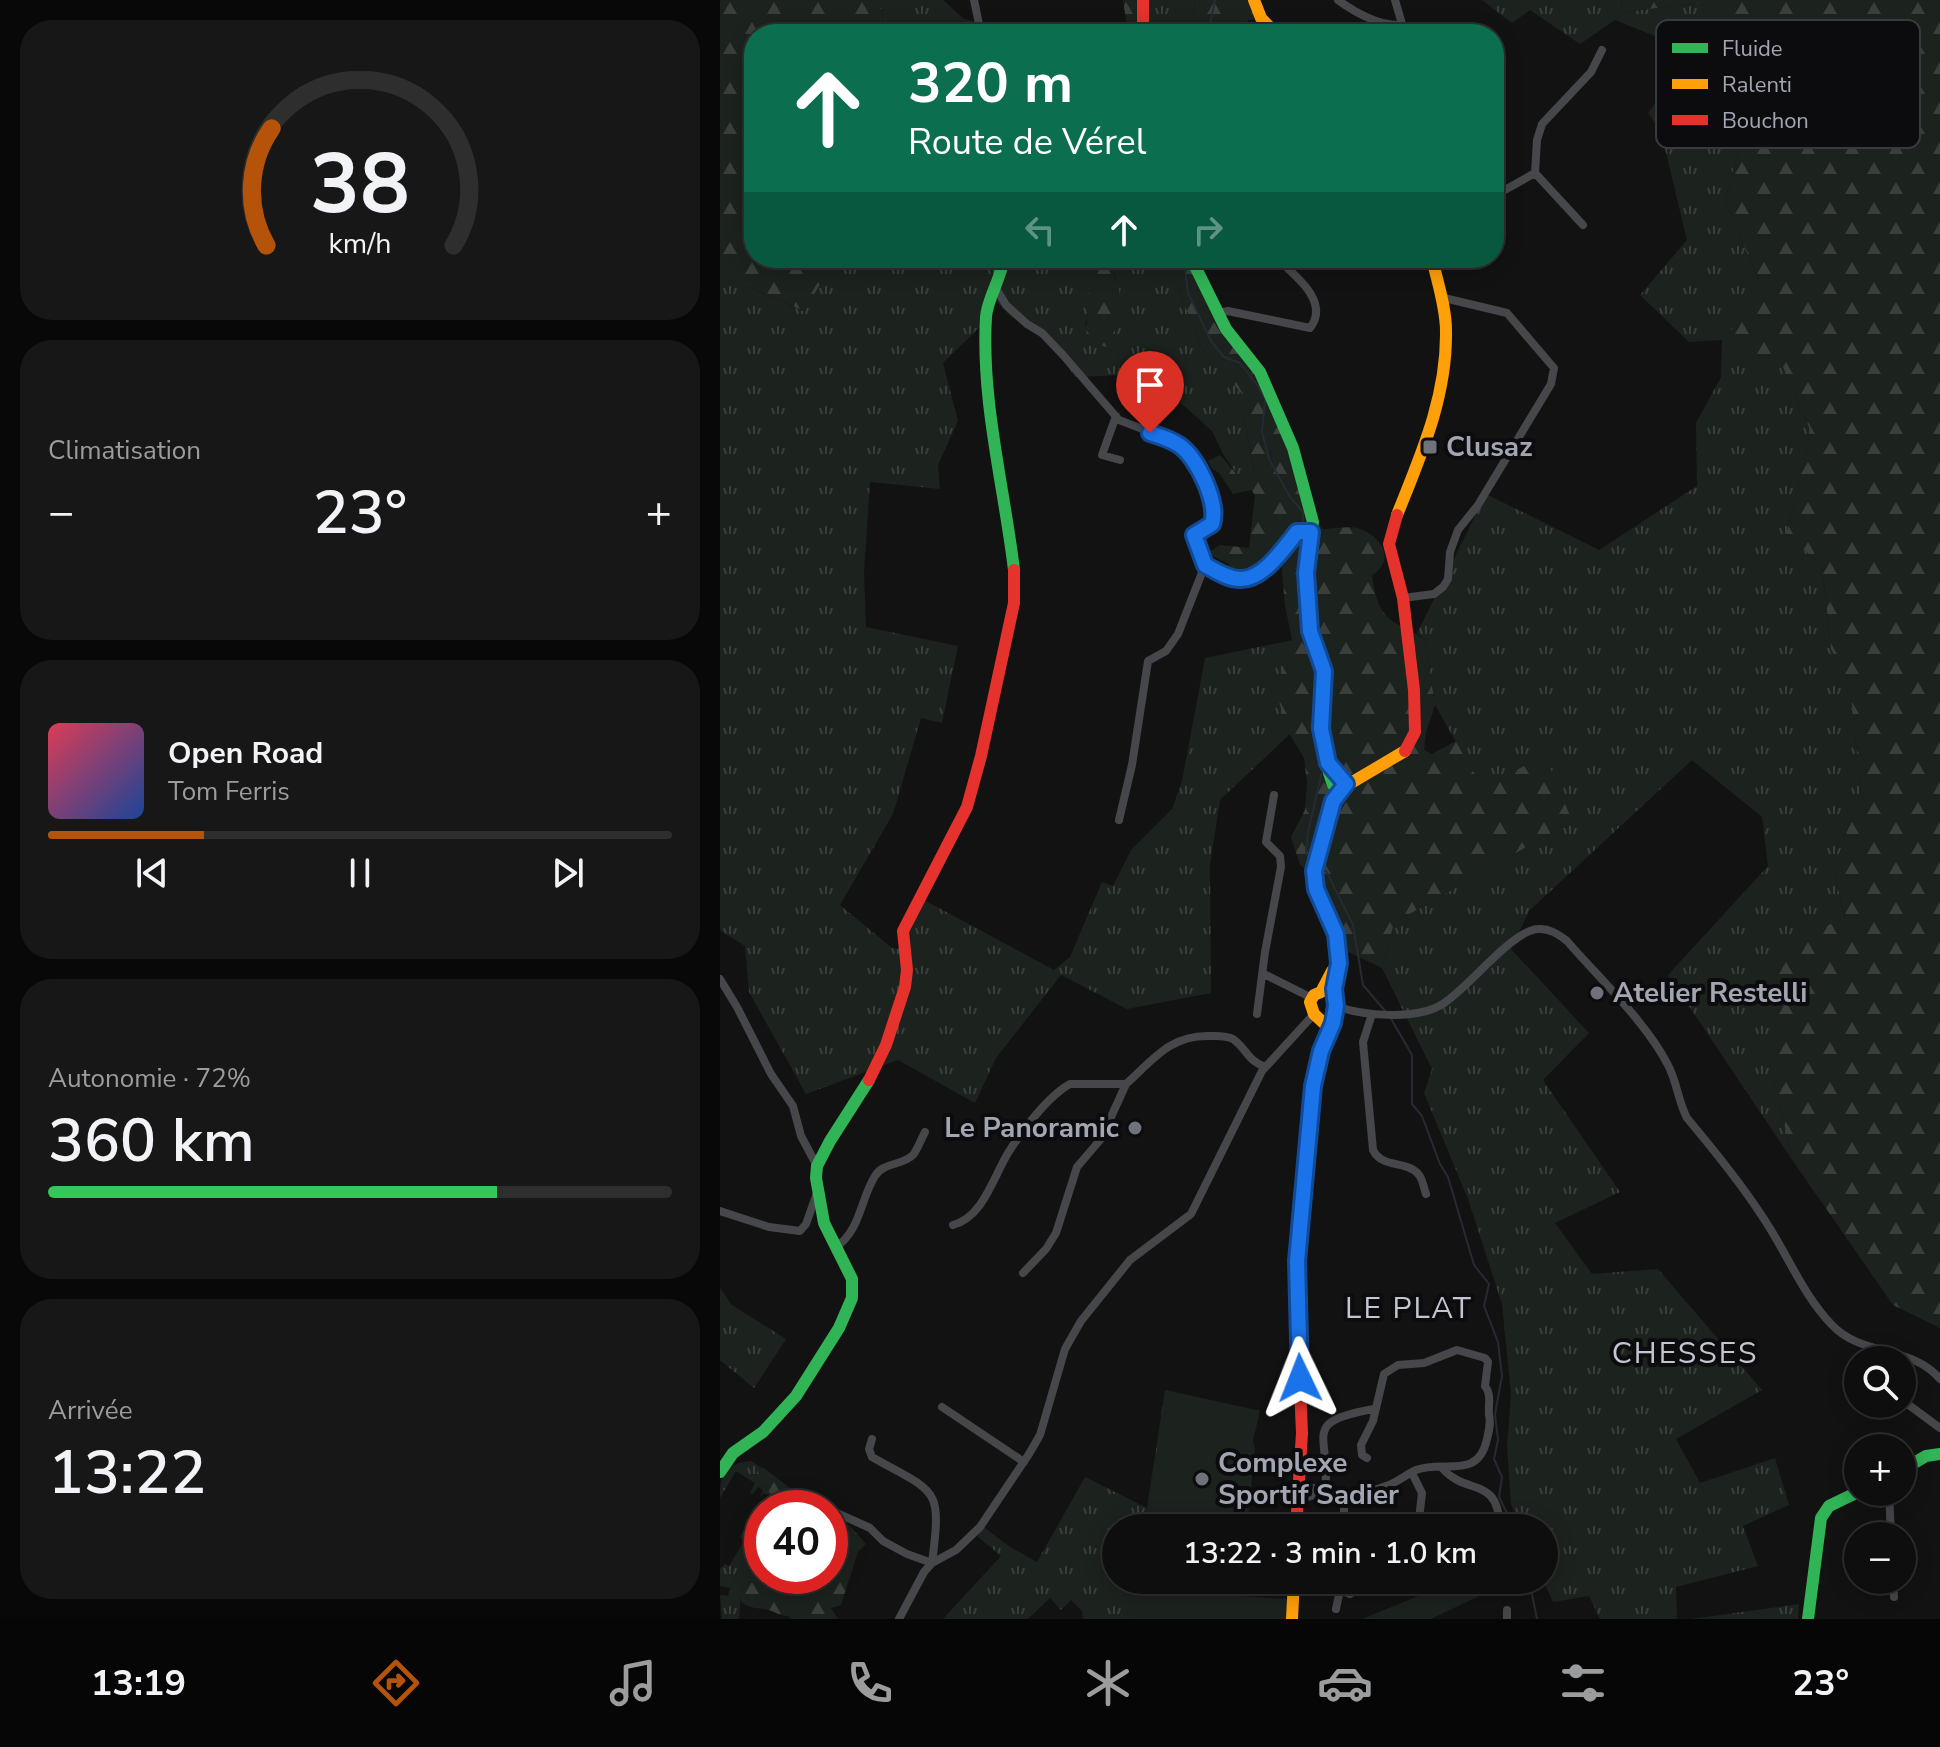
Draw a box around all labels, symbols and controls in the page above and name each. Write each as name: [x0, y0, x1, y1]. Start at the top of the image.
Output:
legend: [1656, 20, 1920, 148]
text: Fluide: [1722, 34, 1783, 64]
text: 320 m: [908, 45, 1073, 122]
icon: ahead: [776, 56, 880, 160]
text: Ralenti: [1722, 70, 1792, 100]
text: Bouchon: [1722, 106, 1809, 136]
text: Route de Vérel: [908, 118, 1146, 167]
text: 38: [310, 127, 410, 240]
icon: left: [1018, 208, 1062, 252]
icon: ahead: [1102, 208, 1146, 252]
icon: right: [1186, 208, 1230, 252]
text: km/h: [329, 224, 391, 263]
pin: [1116, 351, 1184, 433]
icon: arrive: [1128, 363, 1172, 407]
place label: Clusaz: [1446, 428, 1532, 466]
text: Climatisation: [48, 433, 201, 468]
marker: Clusaz: [1421, 438, 1439, 456]
text: 23°: [313, 472, 407, 554]
text: −: [48, 483, 74, 543]
text: +: [646, 483, 672, 543]
text: Open Road: [168, 733, 323, 774]
text: Tom Ferris: [168, 774, 290, 809]
icon: previous: [130, 851, 174, 895]
icon: pause: [338, 851, 382, 895]
icon: next: [546, 851, 590, 895]
place label: Atelier Restelli: [1613, 974, 1807, 1012]
marker: Atelier Restelli: [1588, 984, 1606, 1002]
text: Autonomie · 72%: [48, 1061, 251, 1096]
text: 360 km: [48, 1100, 255, 1182]
place label: Le Panoramic: [944, 1109, 1119, 1147]
marker: Le Panoramic: [1126, 1119, 1144, 1137]
district label: LE PLAT: [1345, 1288, 1473, 1329]
district label: CHESSES: [1612, 1333, 1758, 1374]
position arrow: [1258, 1336, 1342, 1420]
map controls: [1844, 1346, 1916, 1594]
button: search: [1844, 1346, 1916, 1418]
text: Arrivée: [48, 1393, 132, 1428]
text: 13:22: [48, 1432, 206, 1514]
button: +: [1844, 1434, 1916, 1506]
place label: Complexe Sportif Sadier: [1218, 1444, 1399, 1514]
marker: Complexe Sportif Sadier: [1193, 1470, 1211, 1488]
speed limit sign: 40: [744, 1490, 848, 1594]
button: −: [1844, 1522, 1916, 1594]
text: 13:22 · 3 min · 1.0 km: [1183, 1533, 1477, 1574]
icon: directions: [368, 1655, 424, 1711]
icon: music: [605, 1655, 661, 1711]
icon: phone: [842, 1655, 898, 1711]
icon: climate: [1080, 1655, 1136, 1711]
icon: car: [1317, 1655, 1373, 1711]
icon: filters: [1555, 1655, 1611, 1711]
text: 13:19: [91, 1659, 186, 1708]
text: 23°: [1792, 1659, 1849, 1708]

